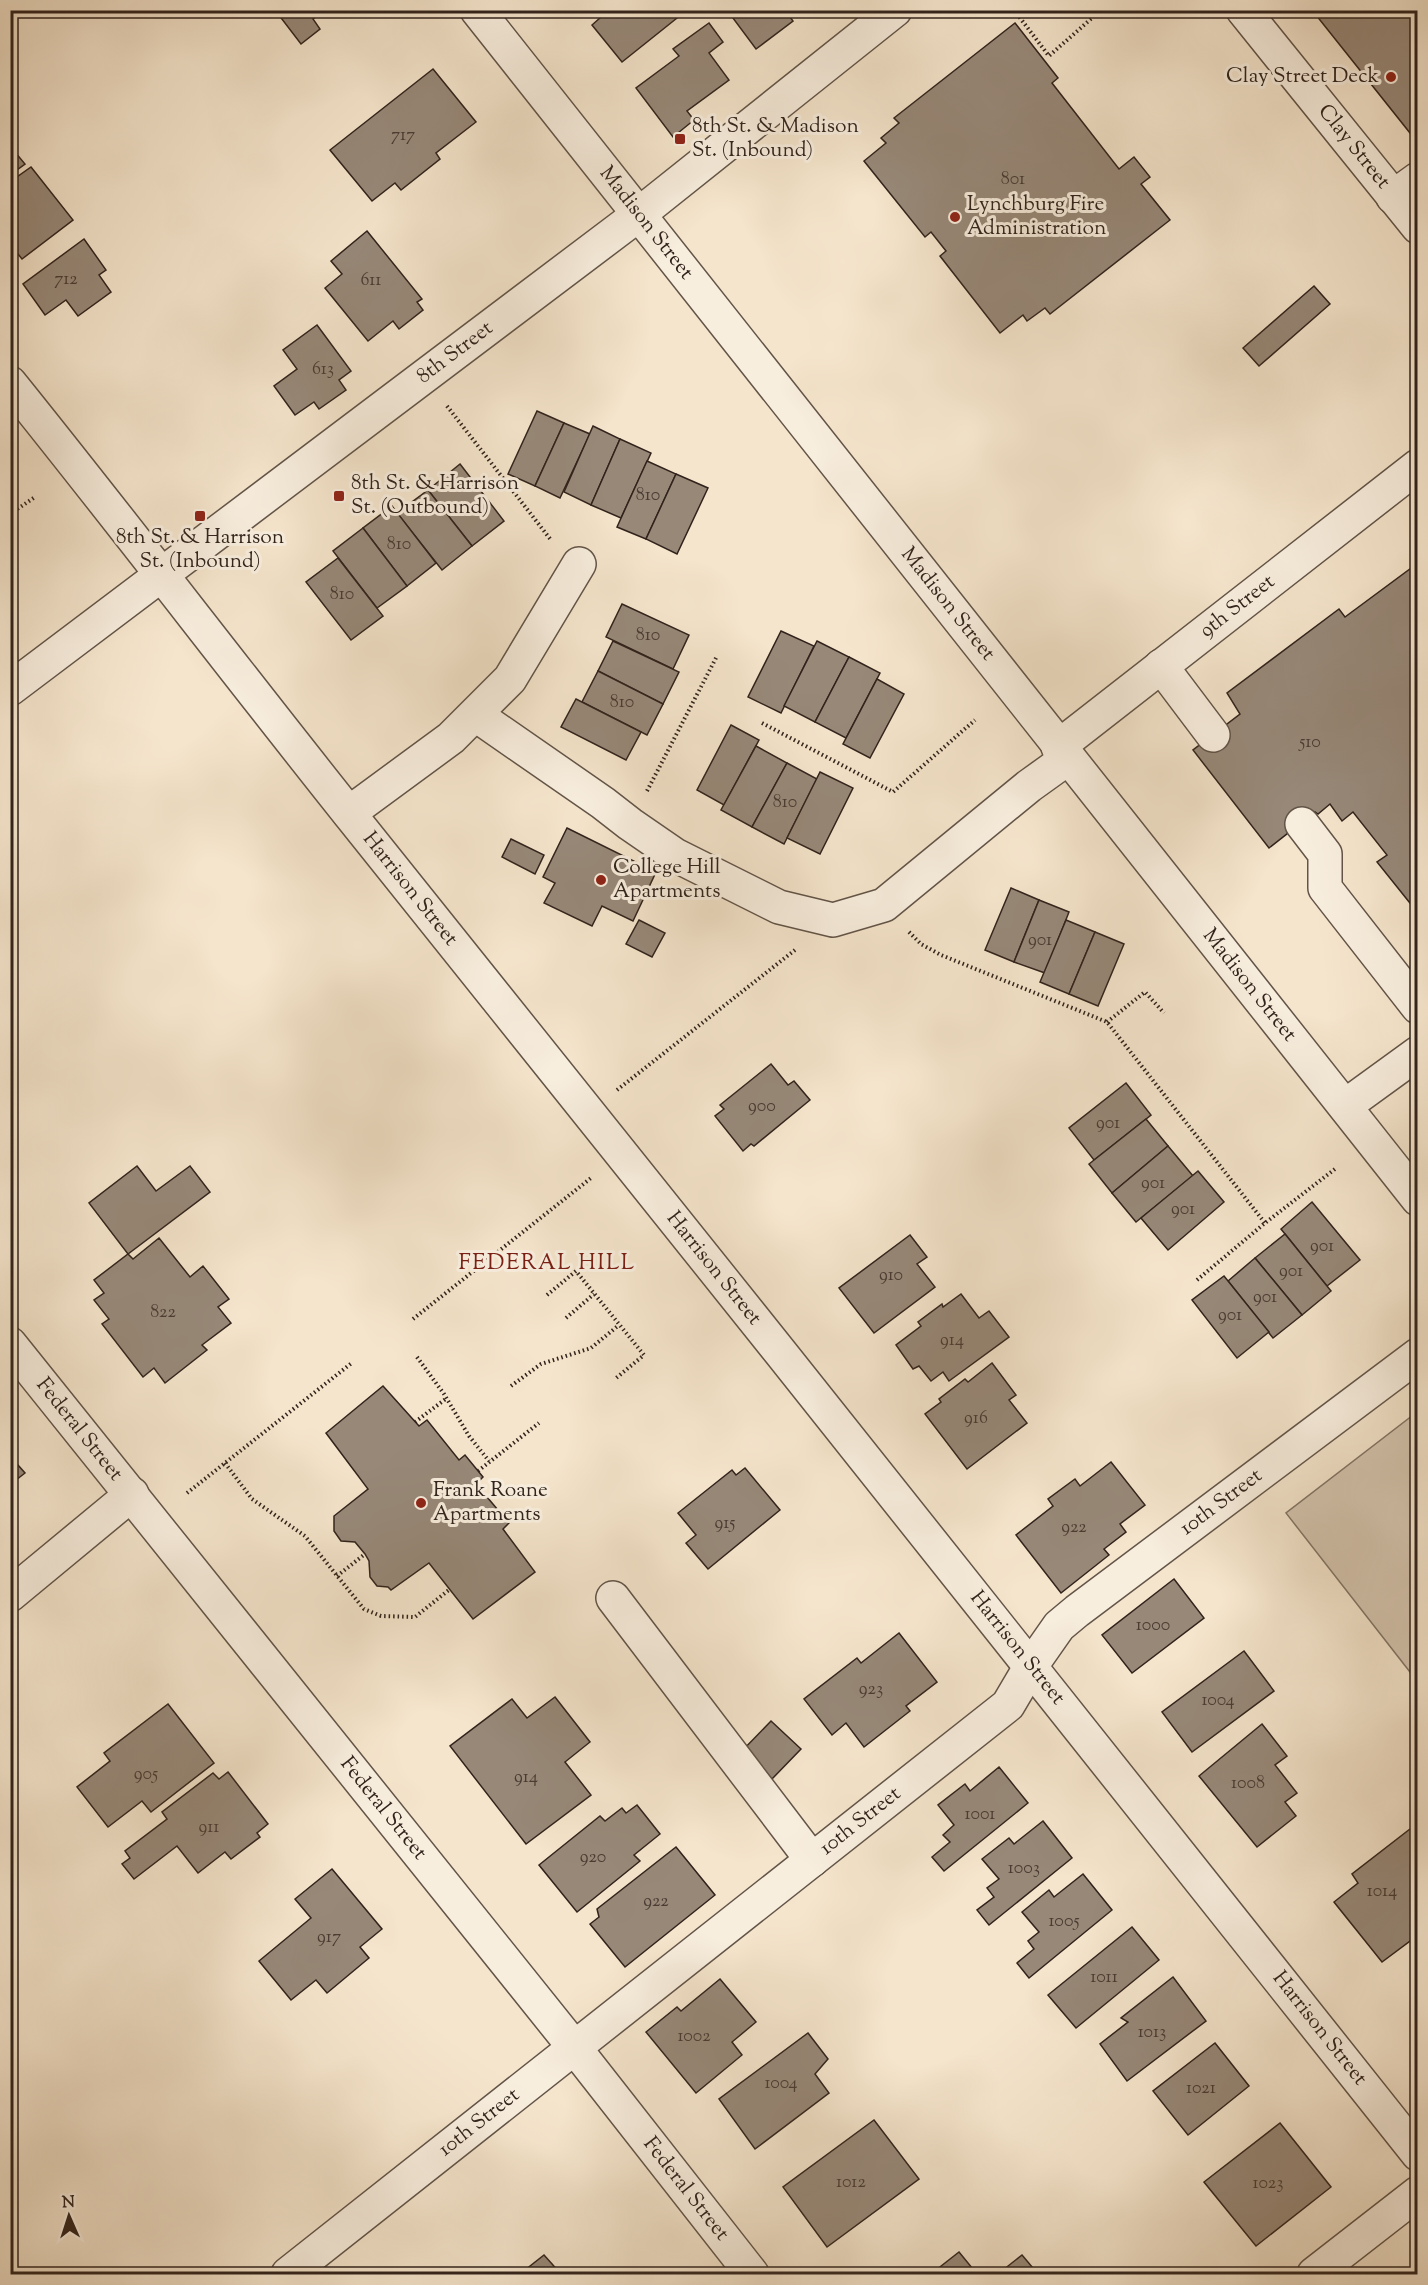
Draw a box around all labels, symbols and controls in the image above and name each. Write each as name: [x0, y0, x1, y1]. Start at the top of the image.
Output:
place label: Clay Street Deck: [1226, 62, 1380, 92]
marker: Clay Street Deck: [1384, 70, 1398, 84]
street label: Clay Street: [1310, 98, 1397, 196]
place label: 8th St. & Madison St. (Inbound): [692, 112, 859, 166]
house number: 717: [391, 123, 415, 149]
marker: 8th St. & Madison St. (Inbound): [673, 132, 687, 146]
street label: Madison Street: [591, 160, 700, 286]
house number: 801: [1001, 167, 1025, 193]
place label: Lynchburg Fire Administration: [967, 190, 1106, 244]
marker: Lynchburg Fire Administration: [948, 210, 962, 224]
house number: 712: [54, 267, 78, 293]
house number: 611: [360, 268, 382, 294]
street label: 8th Street: [411, 314, 500, 392]
house number: 613: [312, 357, 334, 383]
place label: 8th St. & Harrison St. (Outbound): [351, 469, 519, 523]
house number: 810: [636, 483, 660, 509]
marker: 8th St. & Harrison St. (Outbound): [332, 489, 346, 503]
marker: 8th St. & Harrison St. (Inbound): [193, 509, 207, 523]
place label: 8th St. & Harrison St. (Inbound): [116, 523, 284, 577]
house number: 810: [387, 532, 411, 558]
street label: Madison Street: [893, 541, 1002, 668]
street label: 9th Street: [1194, 568, 1282, 646]
house number: 810: [330, 582, 354, 608]
house number: 810: [636, 623, 660, 649]
house number: 810: [610, 690, 634, 716]
house number: 510: [1298, 730, 1321, 756]
house number: 810: [773, 790, 797, 816]
street label: Harrison Street: [355, 826, 465, 953]
place label: College Hill Apartments: [613, 853, 721, 907]
marker: College Hill Apartments: [594, 873, 608, 887]
street label: Madison Street: [1195, 922, 1303, 1049]
house number: 901: [1028, 928, 1052, 954]
house number: 900: [748, 1094, 776, 1120]
house number: 901: [1096, 1111, 1120, 1137]
house number: 901: [1141, 1171, 1165, 1197]
house number: 901: [1171, 1197, 1195, 1223]
street label: Harrison Street: [658, 1205, 768, 1332]
house number: 901: [1310, 1234, 1334, 1260]
district label: FEDERAL HILL: [459, 1248, 635, 1280]
house number: 901: [1279, 1259, 1303, 1285]
house number: 910: [879, 1263, 903, 1289]
house number: 901: [1253, 1285, 1277, 1311]
house number: 822: [150, 1300, 176, 1326]
house number: 901: [1218, 1303, 1242, 1329]
house number: 914: [940, 1328, 964, 1354]
street label: Federal Street: [28, 1372, 130, 1488]
house number: 916: [964, 1406, 988, 1432]
street label: 10th Street: [1174, 1462, 1269, 1543]
place label: Frank Roane Apartments: [433, 1476, 548, 1530]
marker: Frank Roane Apartments: [414, 1496, 428, 1510]
house number: 915: [714, 1511, 736, 1537]
house number: 922: [1061, 1515, 1087, 1541]
street label: Harrison Street: [962, 1585, 1072, 1712]
house number: 1000: [1136, 1613, 1170, 1639]
house number: 923: [859, 1677, 883, 1703]
house number: 1004: [1201, 1688, 1235, 1714]
street label: Federal Street: [332, 1751, 434, 1867]
house number: 905: [134, 1762, 158, 1788]
house number: 914: [514, 1765, 538, 1791]
house number: 1008: [1231, 1771, 1265, 1797]
street label: 10th Street: [814, 1780, 908, 1863]
house number: 1001: [965, 1802, 995, 1828]
house number: 911: [199, 1815, 220, 1841]
house number: 920: [580, 1845, 606, 1871]
house number: 1003: [1008, 1856, 1040, 1882]
house number: 1014: [1367, 1879, 1397, 1905]
house number: 922: [643, 1889, 669, 1915]
house number: 1005: [1048, 1909, 1080, 1935]
house number: 917: [317, 1925, 341, 1951]
house number: 1011: [1090, 1965, 1118, 1991]
street label: Harrison Street: [1264, 1965, 1374, 2092]
house number: 1013: [1138, 2020, 1166, 2046]
house number: 1002: [677, 2024, 711, 2050]
house number: 1004: [764, 2071, 798, 2097]
house number: 1021: [1186, 2076, 1216, 2102]
street label: 10th Street: [432, 2081, 526, 2164]
street label: Federal Street: [635, 2131, 736, 2248]
house number: 1012: [836, 2170, 866, 2196]
house number: 1023: [1253, 2171, 1283, 2197]
north arrow: [39, 2186, 99, 2246]
text: N: [61, 2192, 76, 2215]

